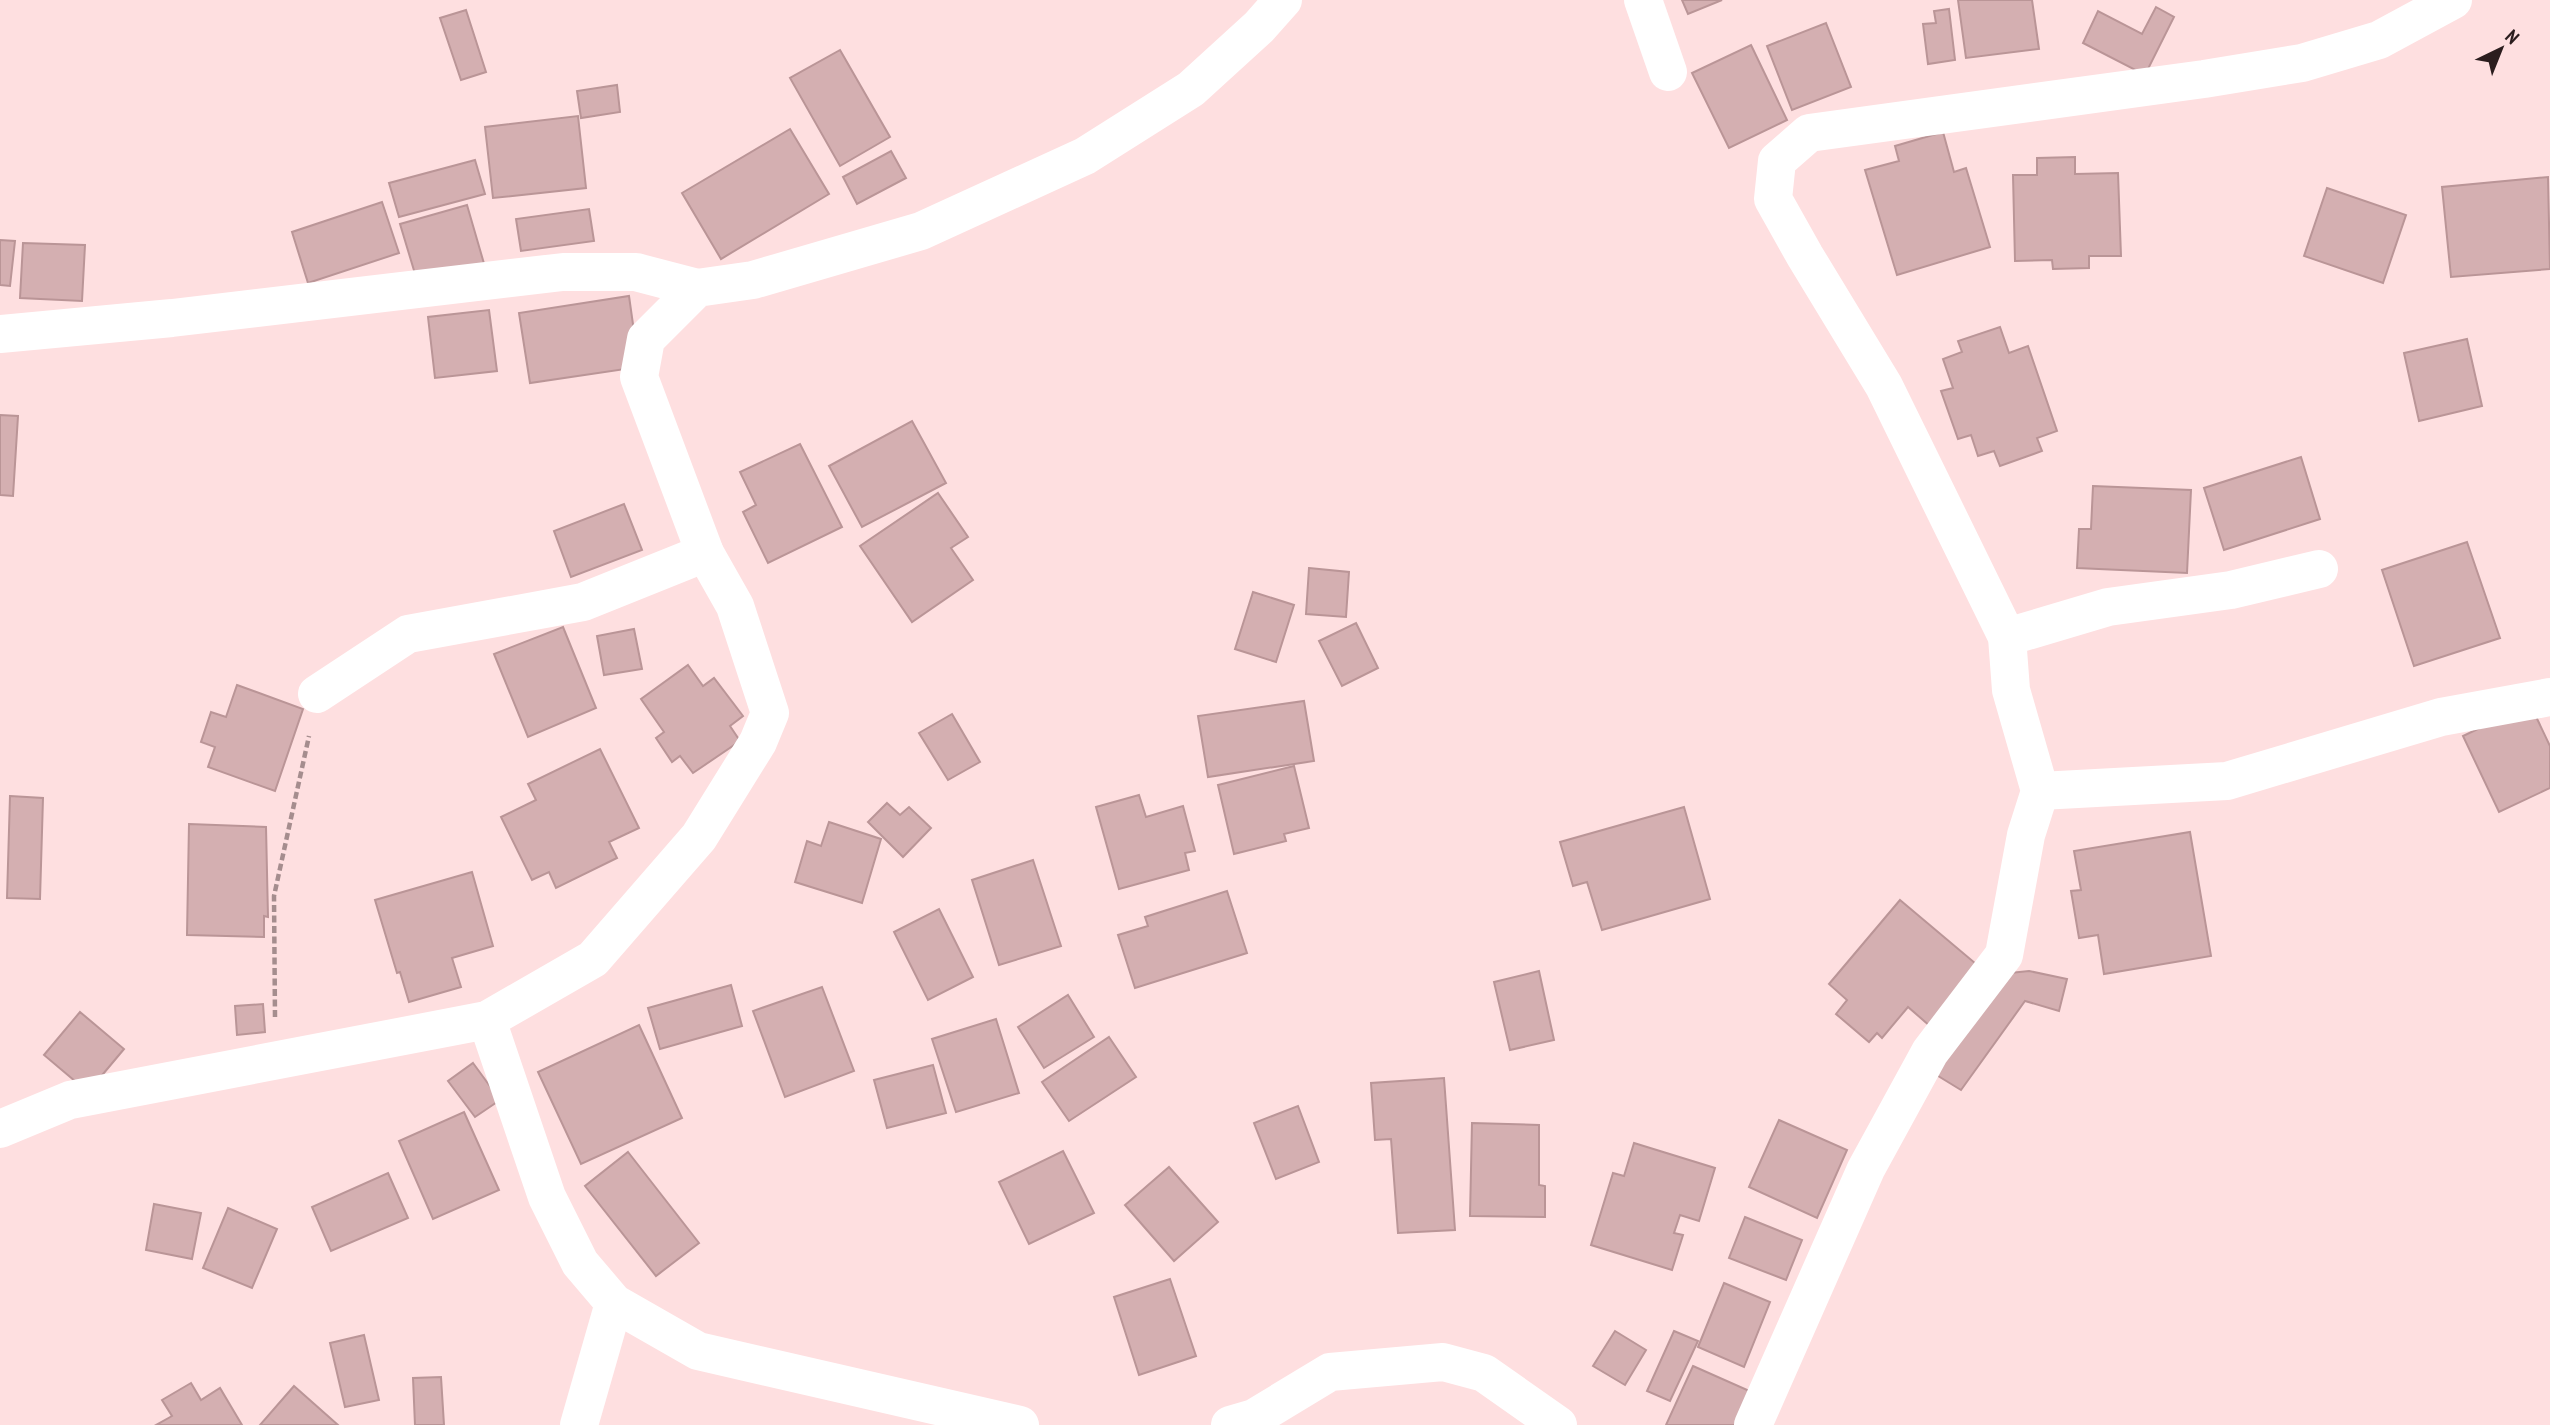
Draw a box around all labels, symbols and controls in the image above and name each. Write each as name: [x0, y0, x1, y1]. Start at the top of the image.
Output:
north arrow: [2466, 14, 2536, 84]
text: N: [2501, 24, 2525, 49]

